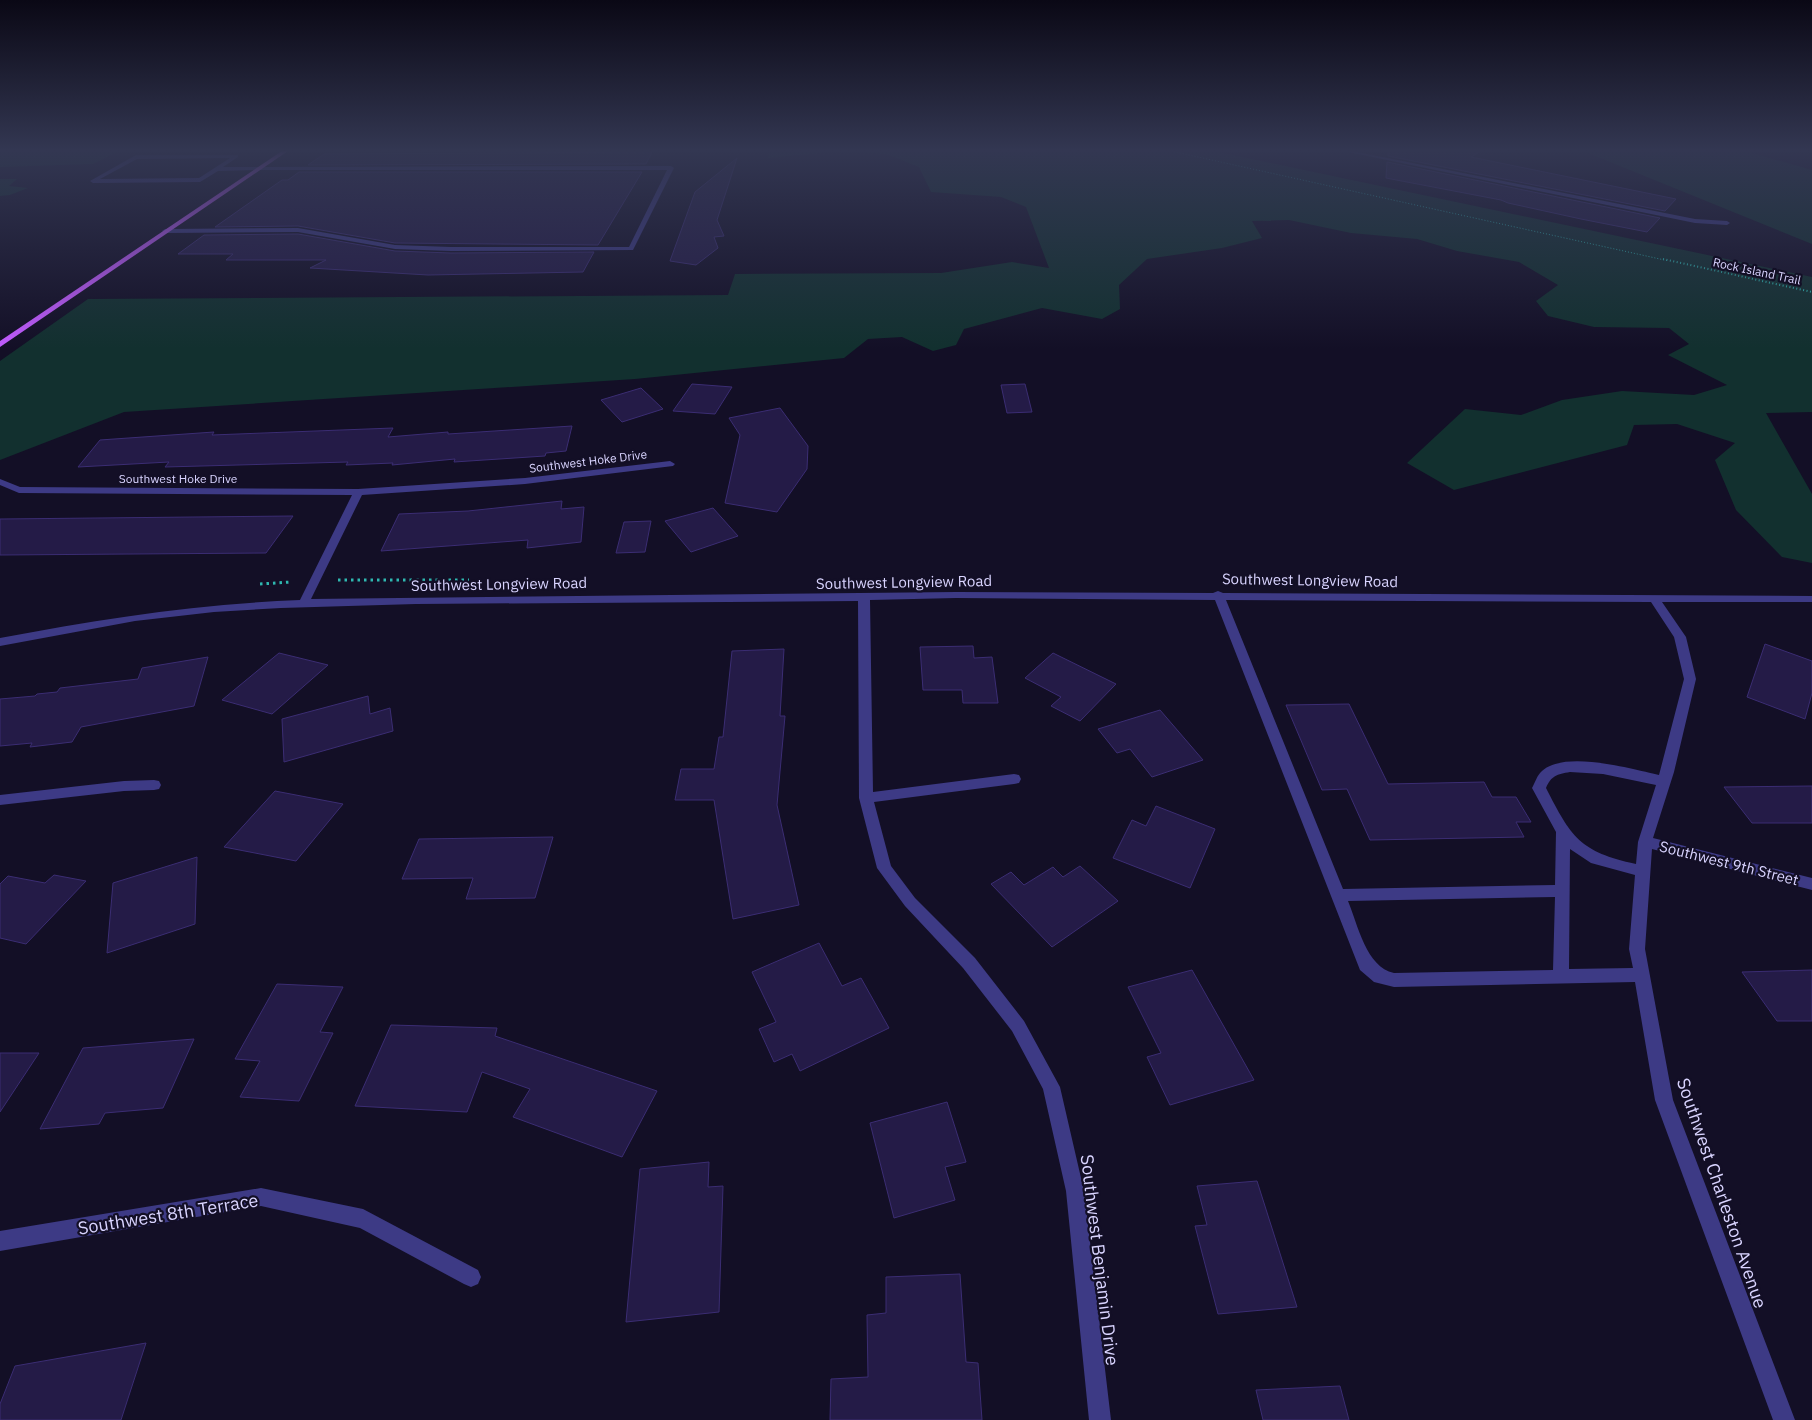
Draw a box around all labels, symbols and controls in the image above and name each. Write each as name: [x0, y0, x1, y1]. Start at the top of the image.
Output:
street label: Rock Island Trail: [1712, 254, 1802, 288]
street label: Southwest Hoke Drive: [528, 446, 648, 476]
street label: Southwest Hoke Drive: [119, 471, 238, 486]
street label: Southwest Longview Road: [1222, 569, 1398, 591]
street label: Southwest Longview Road: [816, 571, 992, 593]
street label: Southwest Longview Road: [411, 573, 587, 595]
street label: Southwest 9th Street: [1658, 837, 1800, 889]
street label: Southwest Charleston Avenue: [1672, 1075, 1772, 1311]
street label: Southwest Benjamin Drive: [1076, 1153, 1124, 1367]
street label: Southwest 8th Terrace: [76, 1188, 260, 1240]

